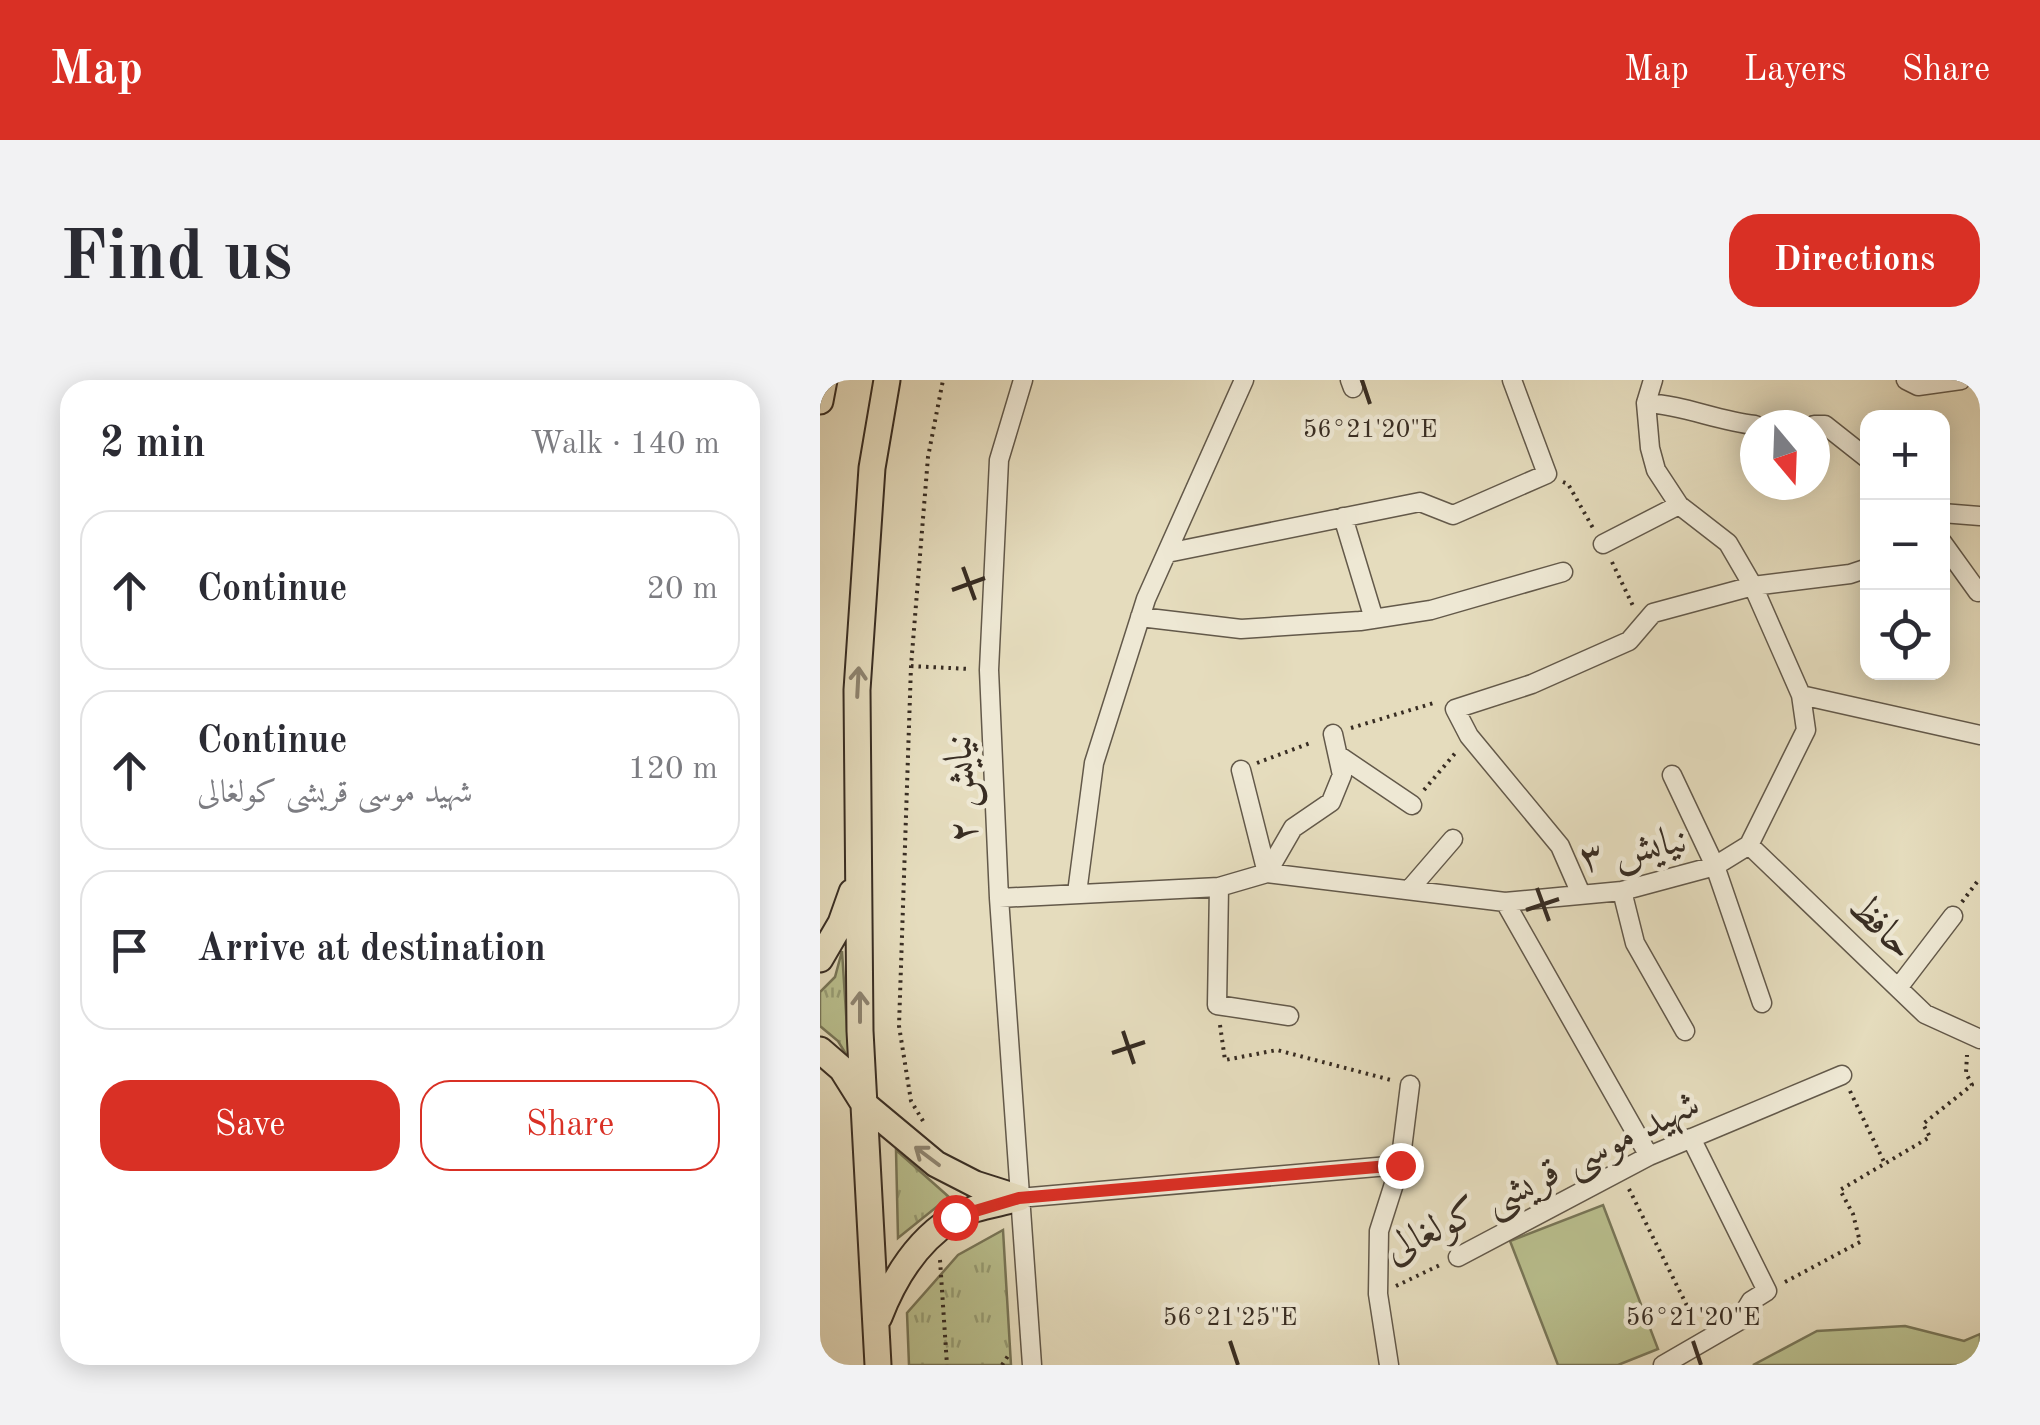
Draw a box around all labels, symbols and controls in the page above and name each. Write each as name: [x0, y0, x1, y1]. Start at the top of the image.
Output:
text: Map: [50, 46, 143, 94]
text: Map: [1624, 53, 1689, 88]
text: Layers: [1744, 53, 1847, 88]
text: Share: [1902, 53, 1990, 88]
button: Directions: [1729, 214, 1980, 307]
text: Find us: [60, 225, 292, 295]
north arrow: [1740, 410, 1830, 500]
map controls: [1860, 410, 1950, 680]
button: +: [1860, 410, 1950, 500]
text: 56°21'20"E: [1303, 418, 1437, 443]
text: 2 min: [100, 424, 206, 466]
text: Walk · 140 m: [530, 429, 720, 461]
button: −: [1860, 500, 1950, 590]
icon: ahead: [102, 563, 157, 618]
text: Continue: [197, 571, 347, 609]
text: 20 m: [647, 574, 718, 606]
button: locate: [1860, 590, 1950, 680]
one-way arrow: [849, 666, 868, 698]
text: Continue: [197, 723, 347, 761]
street label: نیایش ۲: [940, 733, 990, 844]
icon: ahead: [102, 743, 157, 798]
text: 120 m: [628, 754, 718, 786]
text: شهید موسی قریشی کولغالی: [197, 778, 473, 810]
street label: نیایش ۳: [1577, 821, 1692, 885]
street label: حافظ: [1839, 886, 1923, 968]
icon: arrive: [102, 923, 157, 978]
text: Arrive at destination: [197, 931, 546, 969]
one-way arrow: [850, 991, 870, 1024]
button: Save: [100, 1080, 400, 1171]
button: Share: [420, 1080, 720, 1171]
street label: شهید موسی قریشی کولغالی: [1379, 1084, 1709, 1277]
route end: [1378, 1143, 1424, 1189]
one-way arrow: [914, 1145, 941, 1166]
route start: [933, 1195, 979, 1241]
text: 56°21'25"E: [1163, 1306, 1297, 1331]
text: 56°21'20"E: [1626, 1306, 1760, 1331]

